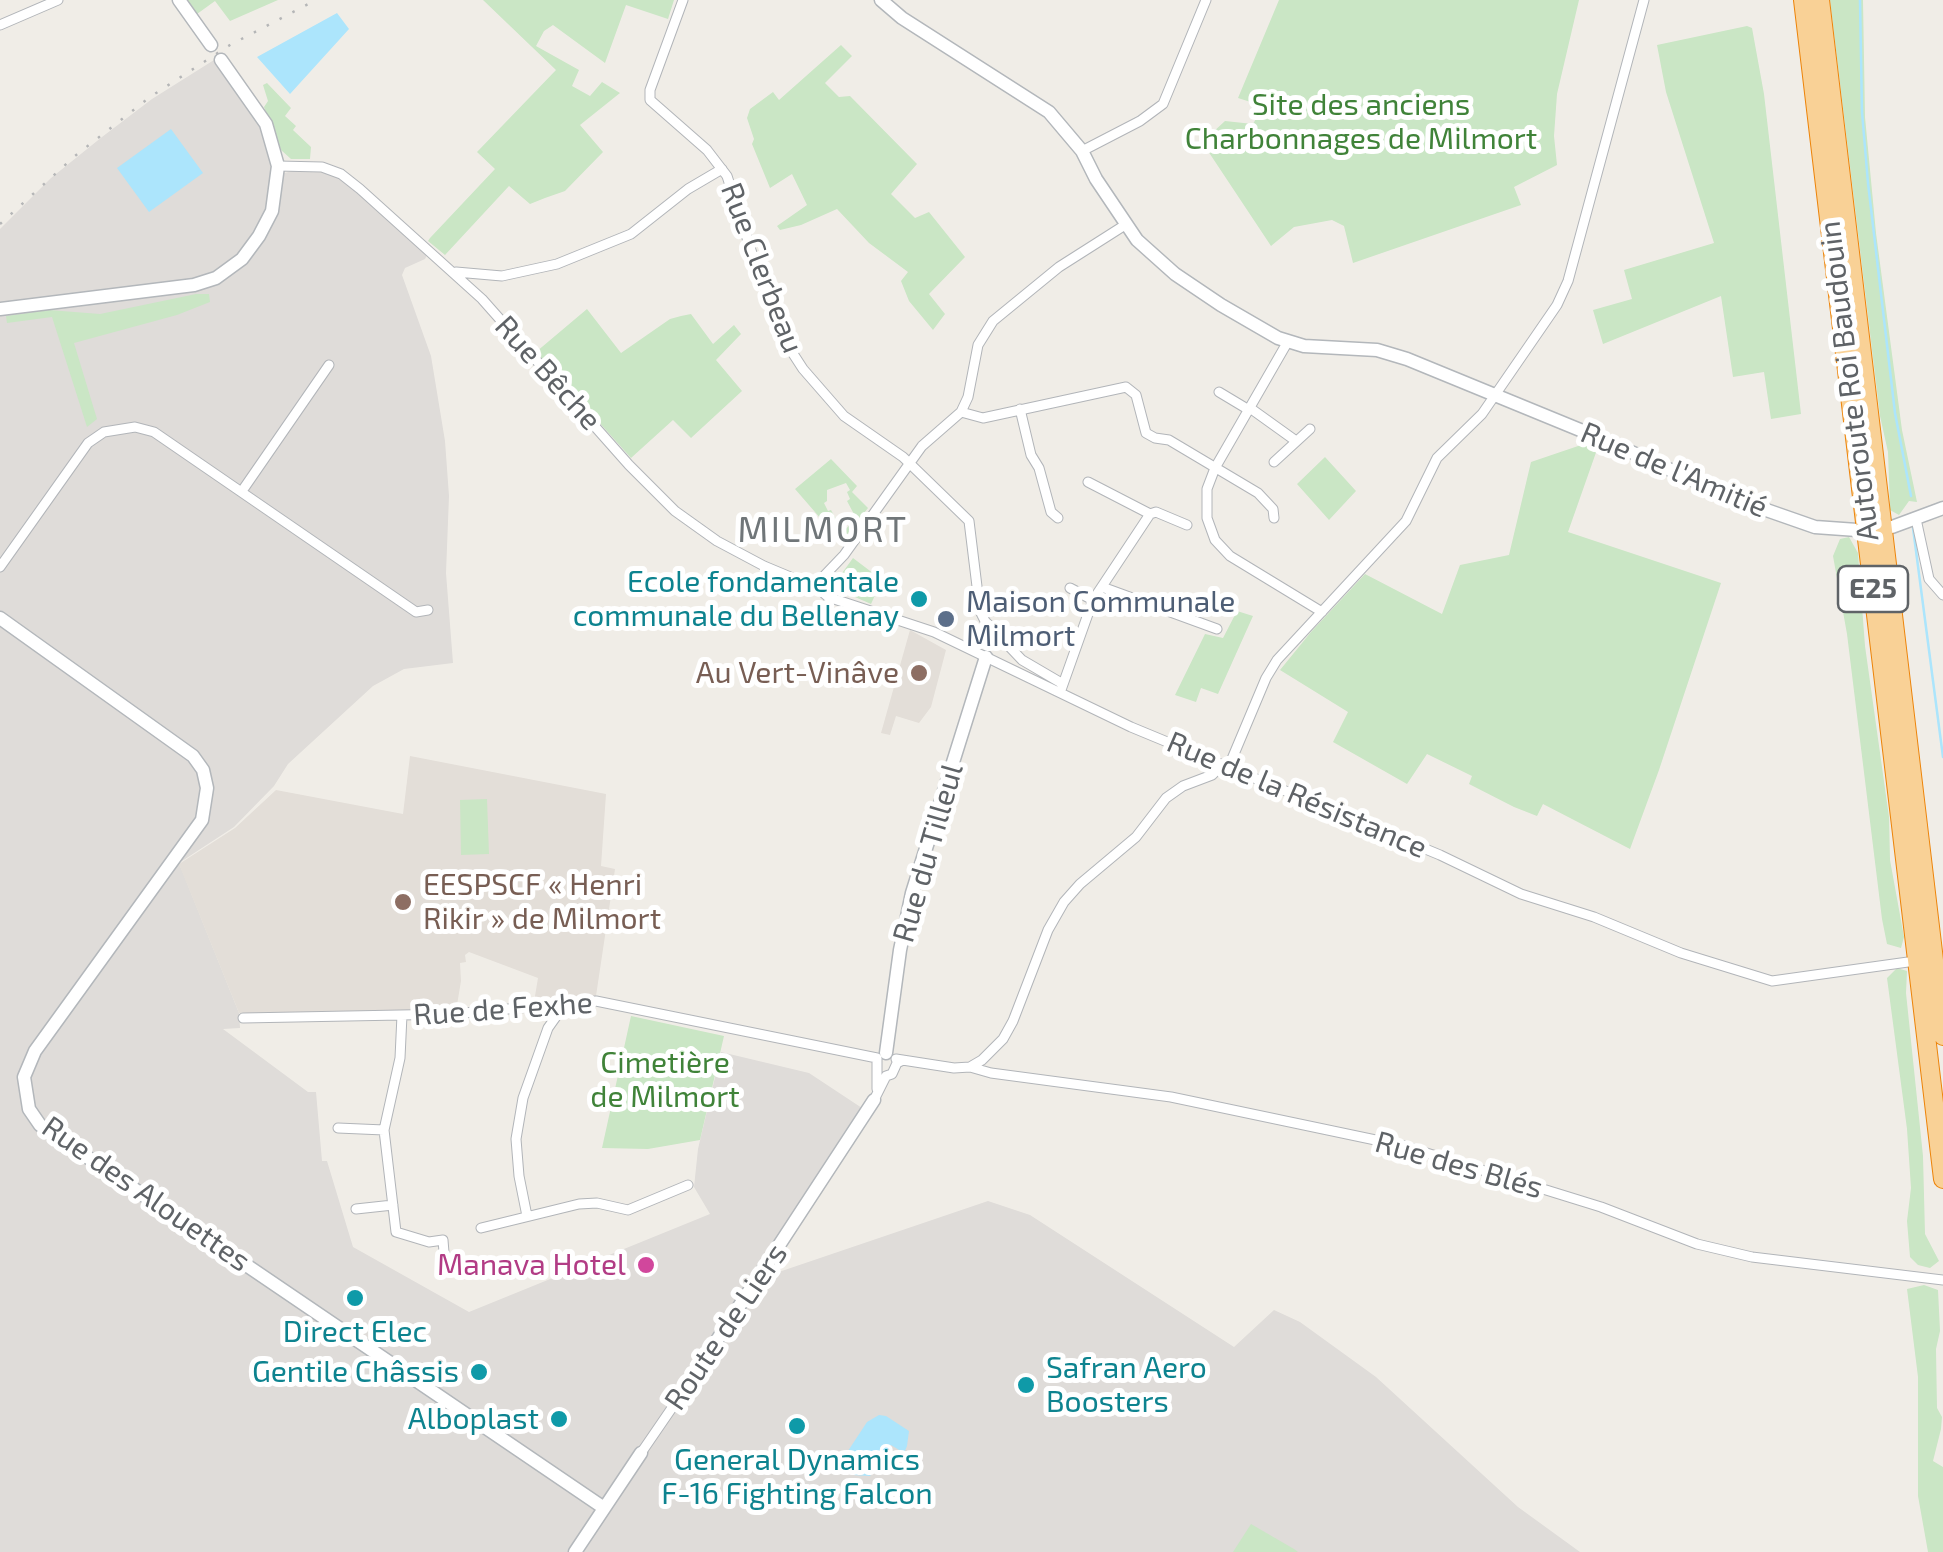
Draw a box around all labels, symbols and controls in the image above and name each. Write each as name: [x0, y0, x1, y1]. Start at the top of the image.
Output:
park label: Site des anciens Charbonnages de Milmort: [1185, 87, 1537, 158]
street label: Rue Clerbeau: [713, 178, 811, 358]
street label: Autoroute Roi Baudouin: [1812, 219, 1886, 543]
street label: Rue Bêche: [487, 308, 609, 438]
street label: Rue de l'Amitié: [1575, 415, 1773, 525]
district label: MILMORT: [737, 509, 909, 551]
place label: Ecole fondamentale communale du Bellenay: [573, 564, 899, 634]
road number: E25: [1838, 566, 1908, 612]
place label: Maison Communale Milmort: [966, 584, 1235, 654]
marker: Ecole fondamentale communale du Bellenay: [908, 588, 930, 610]
marker: Maison Communale Milmort: [935, 608, 957, 630]
place label: Au Vert-Vinâve: [696, 655, 899, 691]
marker: Au Vert-Vinâve: [908, 662, 930, 684]
street label: Rue de la Résistance: [1162, 724, 1432, 866]
street label: Rue du Tilleul: [885, 759, 971, 947]
place label: EESPSCF « Henri Rikir » de Milmort: [423, 867, 661, 938]
marker: EESPSCF « Henri Rikir » de Milmort: [392, 891, 414, 913]
street label: Rue de Fexhe: [412, 985, 594, 1033]
park label: Cimetière de Milmort: [590, 1045, 740, 1116]
street label: Rue des Alouettes: [35, 1109, 257, 1279]
street label: Rue des Blés: [1371, 1124, 1547, 1206]
street label: Route de Liers: [657, 1237, 795, 1417]
place label: Manava Hotel: [437, 1247, 626, 1283]
marker: Manava Hotel: [635, 1254, 657, 1276]
marker: Direct Elec: [344, 1287, 366, 1309]
place label: Direct Elec: [283, 1314, 427, 1350]
place label: Safran Aero Boosters: [1046, 1350, 1207, 1420]
place label: Gentile Châssis: [252, 1354, 459, 1390]
marker: Gentile Châssis: [468, 1361, 490, 1383]
marker: Safran Aero Boosters: [1015, 1374, 1037, 1396]
place label: Alboplast: [408, 1401, 539, 1437]
marker: Alboplast: [548, 1408, 570, 1430]
marker: General Dynamics F-16 Fighting Falcon: [786, 1415, 808, 1437]
place label: General Dynamics F-16 Fighting Falcon: [661, 1442, 933, 1512]

